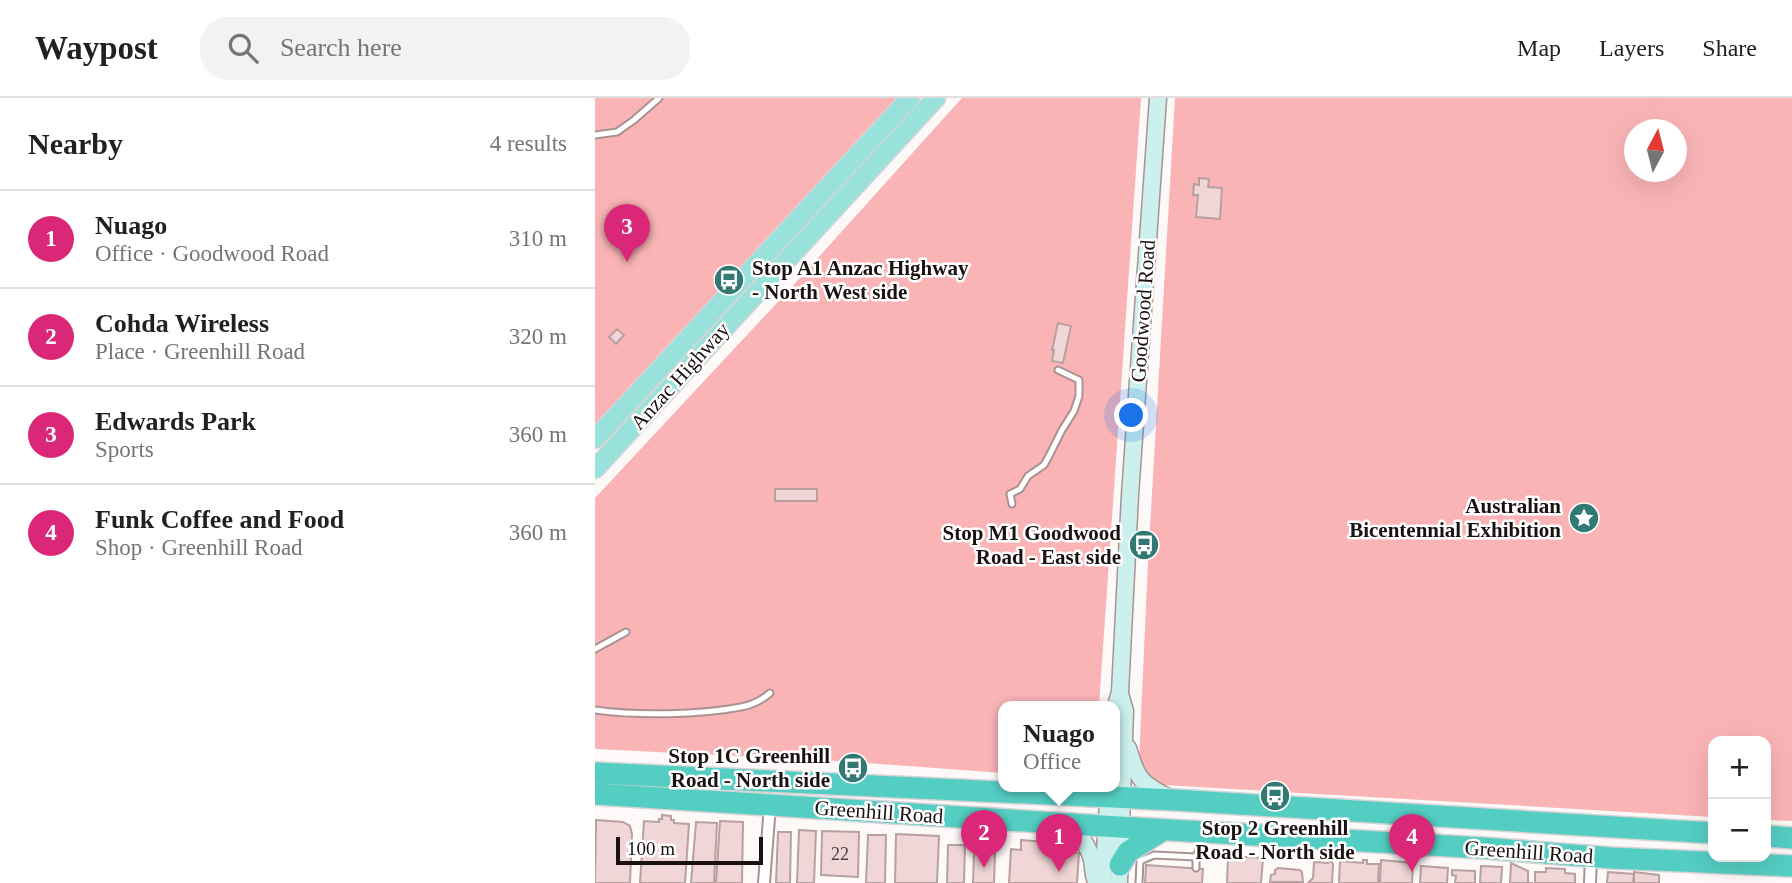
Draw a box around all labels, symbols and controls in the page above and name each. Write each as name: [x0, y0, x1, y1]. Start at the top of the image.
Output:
search box: [200, 17, 690, 80]
icon: search: [224, 29, 262, 67]
text: Waypost: [35, 30, 158, 66]
text: Search here: [280, 33, 402, 62]
text: Map: [1517, 35, 1561, 61]
text: Layers: [1599, 35, 1664, 61]
text: Share: [1702, 35, 1757, 61]
north arrow: [1624, 119, 1687, 182]
text: Nearby: [28, 127, 123, 160]
text: 4 results: [490, 131, 567, 156]
pin: 3: [604, 204, 650, 262]
text: Nuago: [95, 211, 167, 240]
text: 1: [45, 226, 57, 251]
text: 310 m: [509, 226, 567, 251]
street label: Goodwood Road: [1126, 238, 1160, 383]
text: Office · Goodwood Road: [95, 241, 329, 266]
place label: Stop A1 Anzac Highway - North West side: [752, 256, 969, 304]
bus stop icon: Stop A1 Anzac Highway - North West side: [712, 263, 746, 297]
text: Cohda Wireless: [95, 309, 269, 338]
street label: Anzac Highway: [626, 317, 735, 435]
text: 2: [45, 324, 57, 349]
text: 320 m: [509, 324, 567, 349]
text: Place · Greenhill Road: [95, 339, 305, 364]
your location: [1114, 398, 1148, 432]
text: Edwards Park: [95, 407, 256, 436]
text: 3: [45, 422, 57, 447]
text: 360 m: [509, 422, 567, 447]
text: Sports: [95, 437, 154, 462]
place label: Australian Bicentennial Exhibition: [1349, 494, 1561, 542]
place icon: Australian Bicentennial Exhibition: [1567, 501, 1601, 535]
text: Funk Coffee and Food: [95, 505, 344, 534]
text: 4: [45, 520, 57, 545]
text: 360 m: [509, 520, 567, 545]
place label: Stop M1 Goodwood Road - East side: [942, 521, 1121, 569]
bus stop icon: Stop M1 Goodwood Road - East side: [1127, 528, 1161, 562]
text: Shop · Greenhill Road: [95, 535, 303, 560]
popup: [998, 701, 1120, 792]
text: Nuago: [1023, 719, 1095, 748]
map controls: [1708, 736, 1771, 862]
button: +: [1708, 736, 1771, 799]
place label: Stop 1C Greenhill Road - North side: [668, 744, 830, 792]
text: Office: [1023, 749, 1081, 774]
bus stop icon: Stop 1C Greenhill Road - North side: [836, 751, 870, 785]
bus stop icon: Stop 2 Greenhill Road - North side: [1258, 779, 1292, 813]
street label: Greenhill Road: [814, 796, 945, 829]
button: −: [1708, 799, 1771, 862]
pin: 2: [961, 810, 1007, 868]
pin: 1: [1036, 814, 1082, 872]
pin: 4: [1389, 814, 1435, 872]
place label: Stop 2 Greenhill Road - North side: [1195, 816, 1355, 864]
scale bar: [616, 834, 763, 866]
street label: Greenhill Road: [1464, 836, 1595, 869]
text: 100 m: [627, 838, 675, 859]
house number: 22: [831, 844, 849, 864]

